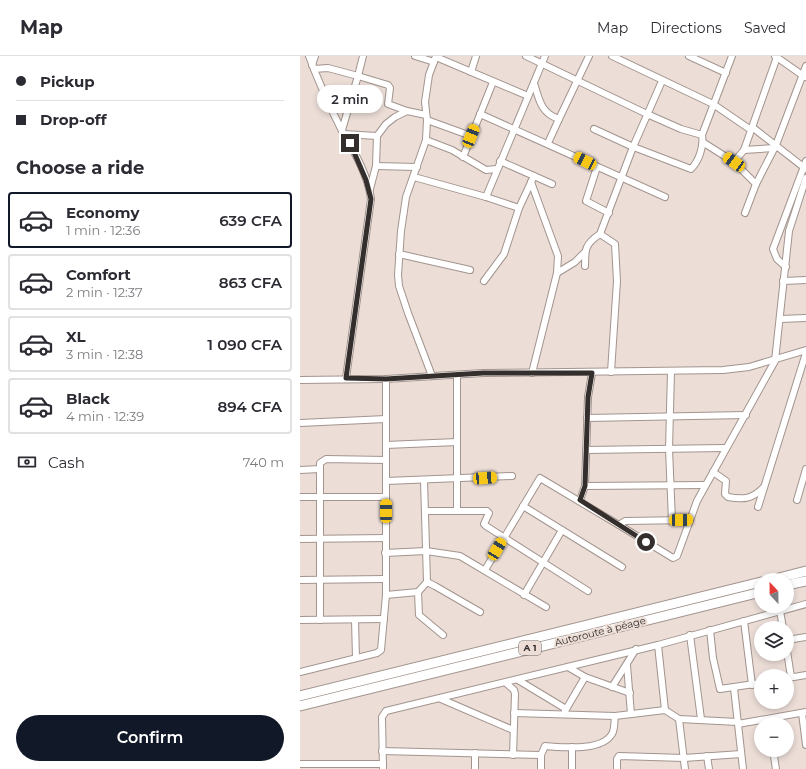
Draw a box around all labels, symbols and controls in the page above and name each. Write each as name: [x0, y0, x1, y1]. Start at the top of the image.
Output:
text: Map: [20, 16, 63, 39]
text: Map: [597, 19, 628, 37]
text: Directions: [650, 19, 722, 37]
text: Saved: [744, 19, 786, 37]
text: Pickup: [40, 72, 95, 91]
callout: 2 min: [317, 85, 383, 113]
text: 2 min: [331, 91, 369, 107]
text: Drop-off: [40, 110, 107, 129]
car: [461, 123, 481, 149]
route end: [341, 134, 359, 152]
car: [572, 150, 598, 172]
car: [721, 150, 747, 174]
text: Choose a ride: [16, 157, 144, 179]
icon: car: [18, 202, 54, 238]
text: Economy: [66, 203, 139, 222]
text: 639 CFA: [219, 211, 282, 230]
text: 1 min · 12:36: [66, 222, 140, 238]
icon: car: [18, 264, 54, 300]
text: Comfort: [66, 265, 131, 284]
text: 863 CFA: [219, 273, 282, 292]
text: 2 min · 12:37: [66, 284, 143, 300]
icon: car: [18, 326, 54, 362]
text: XL: [66, 327, 85, 346]
text: 1 090 CFA: [207, 335, 282, 354]
text: 3 min · 12:38: [66, 346, 143, 362]
icon: car: [18, 388, 54, 424]
text: Black: [66, 389, 110, 408]
text: 894 CFA: [217, 397, 282, 416]
text: 4 min · 12:39: [66, 408, 144, 424]
icon: cash: [16, 451, 38, 473]
text: Cash: [48, 453, 85, 472]
text: 740 m: [243, 454, 284, 470]
car: [473, 471, 497, 485]
car: [380, 499, 392, 523]
car: [669, 514, 693, 526]
route start: [637, 533, 655, 551]
car: [486, 536, 508, 562]
north arrow: [754, 573, 794, 613]
map controls: [754, 573, 794, 757]
street label: Autoroute à péage: [553, 614, 647, 649]
button: layers: [754, 621, 794, 661]
road number: A 1: [519, 641, 541, 655]
button: +: [754, 669, 794, 709]
button: Confirm: [16, 715, 284, 761]
button: −: [754, 717, 794, 757]

